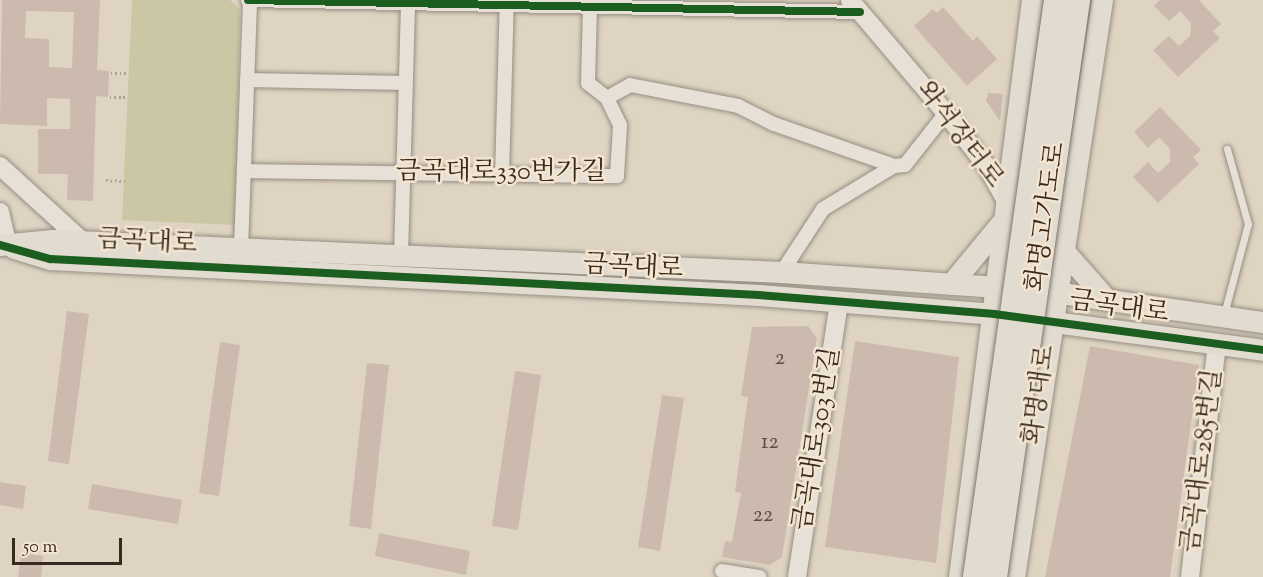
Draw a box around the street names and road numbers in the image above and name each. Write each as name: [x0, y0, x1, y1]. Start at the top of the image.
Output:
street label: 와석장터로: [909, 75, 1009, 195]
street label: 화명고가도로: [1021, 140, 1073, 294]
street label: 금곡대로330번가길: [396, 157, 606, 189]
street label: 금곡대로: [96, 225, 198, 261]
street label: 금곡대로: [582, 250, 684, 286]
street label: 금곡대로: [1067, 286, 1171, 330]
street label: 화명대로: [1018, 343, 1062, 447]
street label: 금곡대로303번길: [788, 345, 848, 533]
street label: 금곡대로285번길: [1176, 367, 1230, 555]

